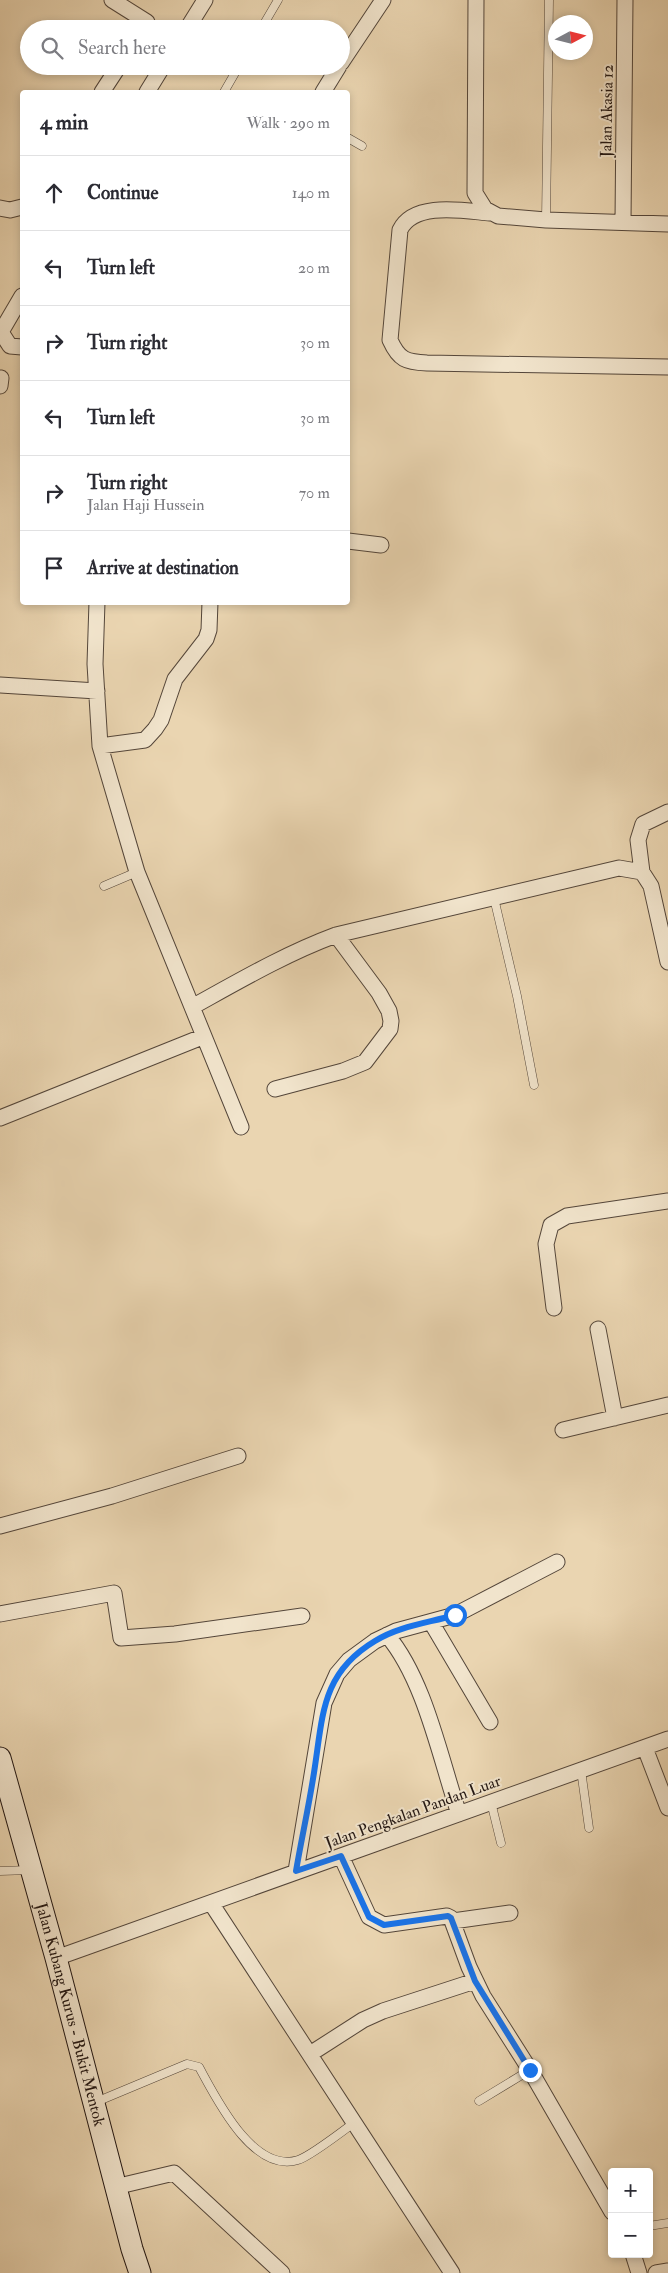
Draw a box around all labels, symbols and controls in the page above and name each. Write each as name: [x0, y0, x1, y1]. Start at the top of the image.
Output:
north arrow: [548, 15, 593, 60]
search box: [20, 20, 350, 75]
icon: search: [38, 34, 66, 62]
text: Search here: [78, 36, 166, 60]
street label: Jalan Akasia 12: [596, 64, 619, 159]
text: 4 min: [40, 109, 88, 136]
text: Walk · 290 m: [247, 113, 330, 133]
icon: ahead: [40, 179, 68, 207]
text: Continue: [87, 181, 158, 205]
text: 140 m: [292, 183, 330, 203]
icon: left: [40, 254, 68, 282]
text: Turn left: [87, 256, 155, 280]
text: 20 m: [298, 258, 330, 278]
icon: right: [40, 329, 68, 357]
text: Turn right: [87, 331, 167, 355]
text: 30 m: [300, 333, 330, 353]
icon: left: [40, 404, 68, 432]
text: Turn left: [87, 406, 155, 430]
text: 30 m: [300, 408, 330, 428]
text: Turn right: [87, 471, 167, 495]
icon: right: [40, 479, 68, 507]
text: 70 m: [299, 483, 330, 503]
text: Jalan Haji Hussein: [87, 495, 204, 515]
icon: arrive: [40, 554, 68, 582]
text: Arrive at destination: [87, 556, 239, 580]
route start: [444, 1604, 467, 1627]
street label: Jalan Pengkalan Pandan Luar: [322, 1771, 504, 1854]
street label: Jalan Kubang Kurus - Bukit Mentok: [30, 1900, 110, 2129]
route end: [519, 2059, 542, 2082]
map controls: [608, 2168, 653, 2258]
button: +: [608, 2168, 653, 2213]
button: −: [608, 2213, 653, 2258]

